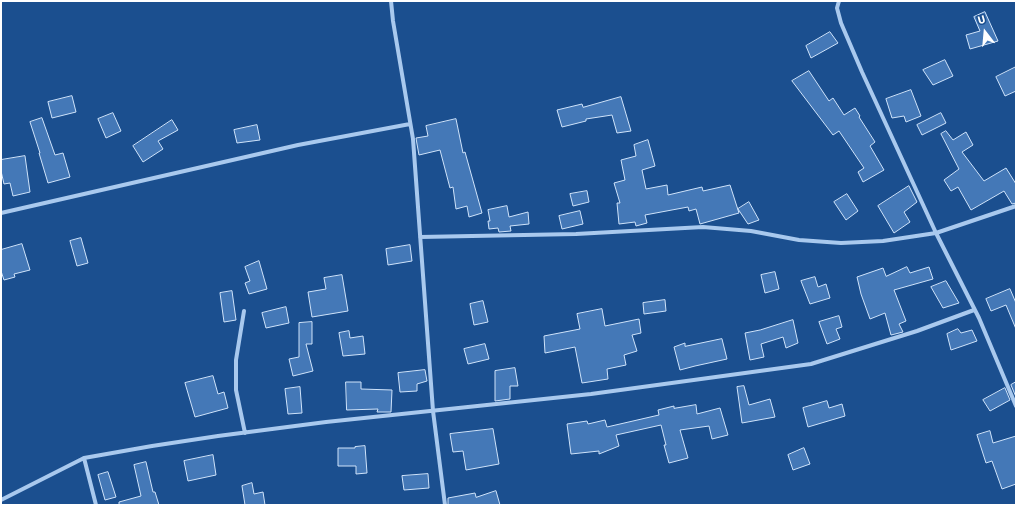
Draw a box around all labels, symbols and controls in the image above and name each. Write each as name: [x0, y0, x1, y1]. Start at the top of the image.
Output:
north arrow: [965, 12, 1005, 52]
text: U: [976, 13, 987, 27]

